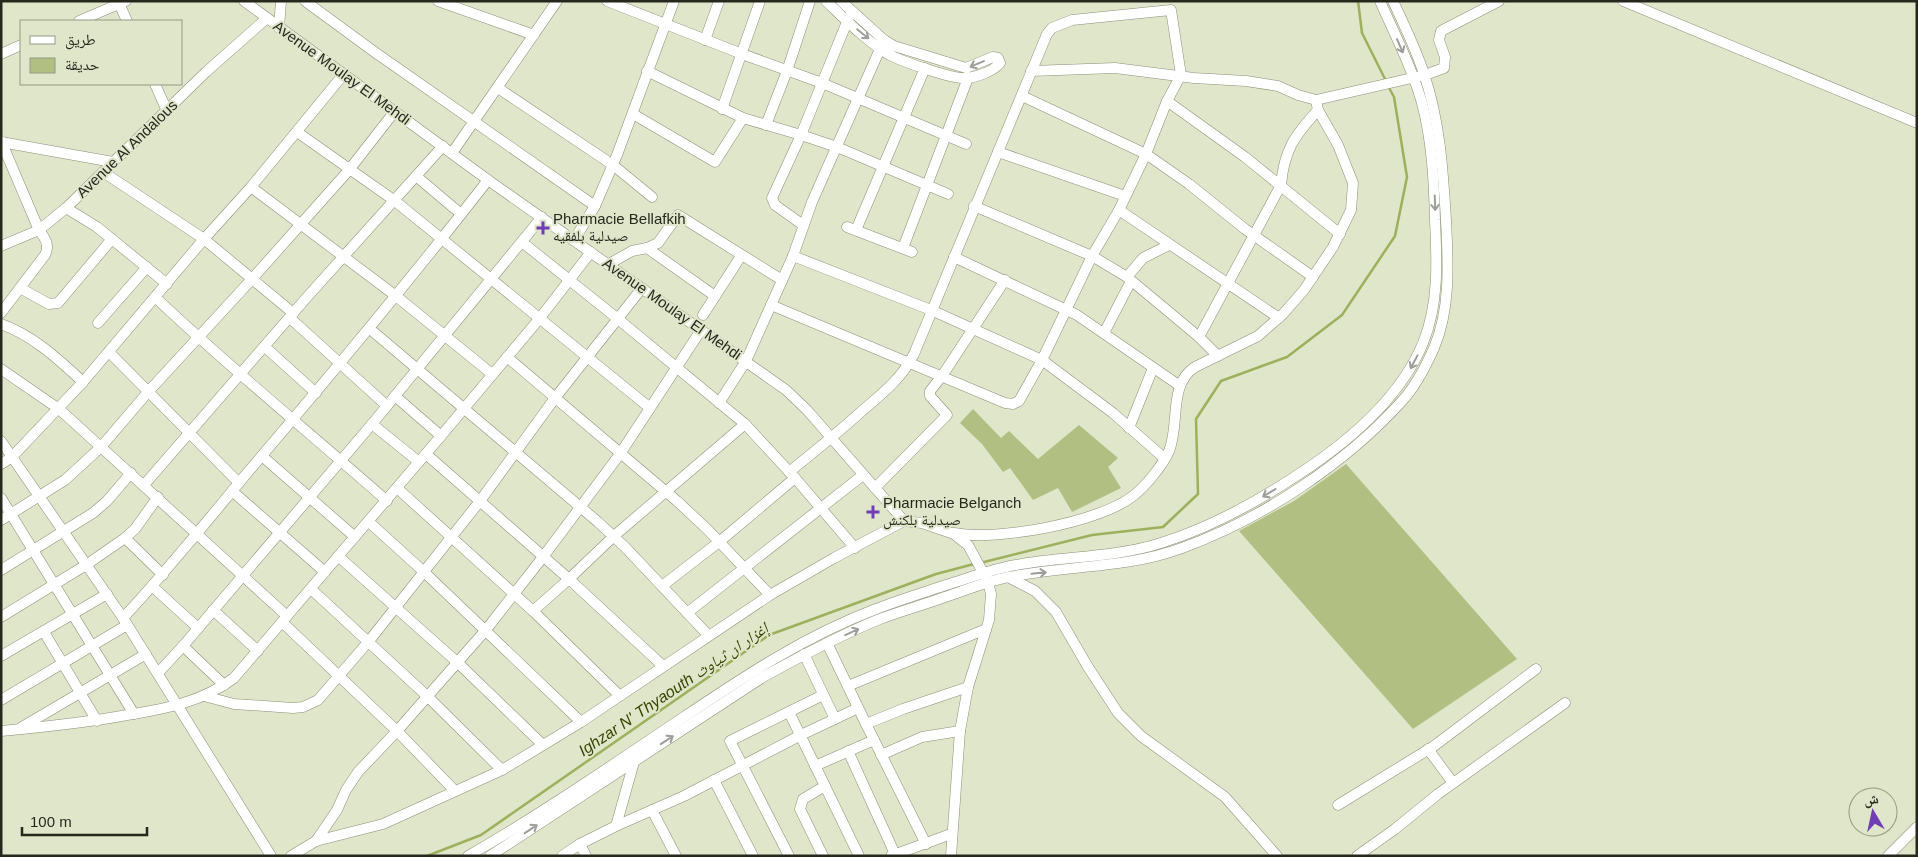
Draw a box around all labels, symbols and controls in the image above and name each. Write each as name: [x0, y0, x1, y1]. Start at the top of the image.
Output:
street label: Avenue Moulay El Mehdi: [270, 17, 414, 128]
legend: [20, 20, 182, 85]
one-way arrow: [856, 28, 869, 39]
text: طريق: [65, 31, 96, 50]
one-way arrow: [1395, 38, 1405, 53]
text: حديقة: [65, 56, 100, 73]
one-way arrow: [970, 59, 985, 69]
street label: Avenue Al Andalous: [73, 96, 180, 201]
one-way arrow: [1430, 195, 1439, 211]
place label: Pharmacie Bellafkih صيدلية بلفقيه: [553, 210, 686, 244]
marker: Pharmacie Bellafkih صيدلية بلفقيه: [537, 222, 549, 234]
street label: Avenue Moulay El Mehdi: [600, 254, 745, 363]
one-way arrow: [1409, 354, 1419, 369]
one-way arrow: [1263, 488, 1277, 498]
place label: Pharmacie Belganch صيدلية بلكنش: [883, 494, 1021, 530]
marker: Pharmacie Belganch صيدلية بلكنش: [867, 506, 879, 518]
one-way arrow: [1031, 568, 1047, 578]
water label: Ighzar N' Thyaouth إغزار ان ثياوث: [575, 618, 774, 761]
one-way arrow: [844, 627, 859, 637]
one-way arrow: [659, 735, 673, 745]
north arrow: [1848, 787, 1898, 837]
text: ش: [1862, 790, 1880, 809]
scale bar: [22, 804, 148, 836]
text: 100 m: [30, 813, 72, 830]
one-way arrow: [523, 824, 537, 834]

